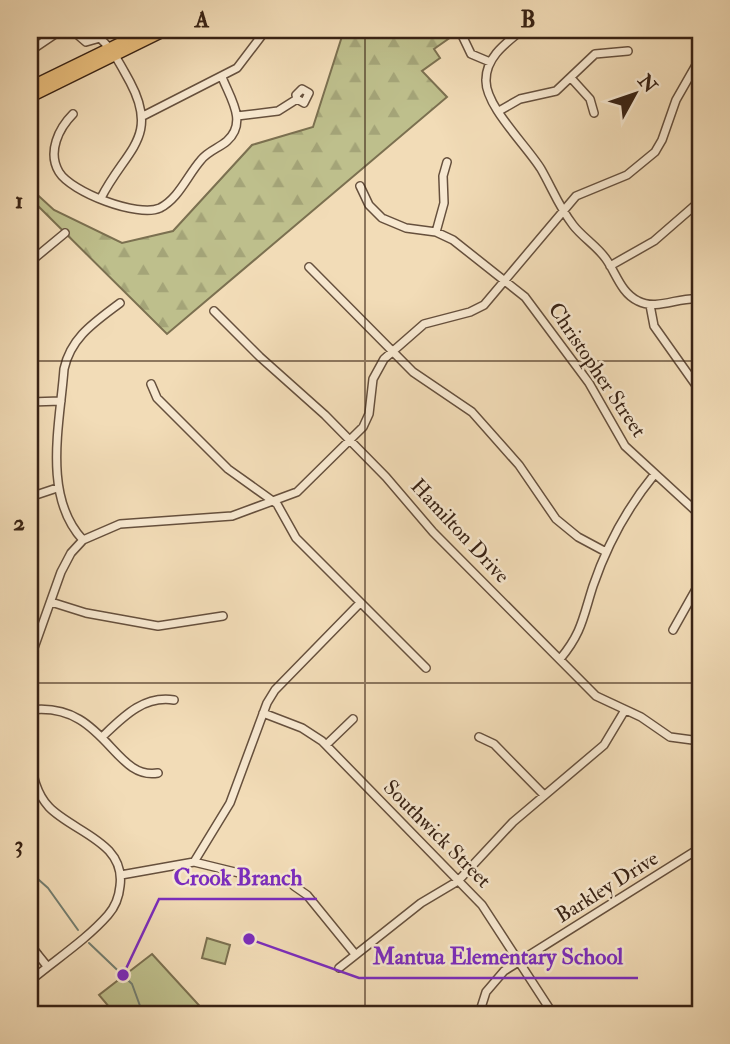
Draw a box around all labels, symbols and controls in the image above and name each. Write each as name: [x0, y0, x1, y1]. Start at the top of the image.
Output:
text: A: [194, 5, 210, 34]
text: B: [520, 5, 536, 34]
north arrow: [600, 60, 670, 130]
text: N: [632, 69, 663, 99]
text: 1: [15, 186, 23, 215]
street label: Christopher Street: [542, 297, 652, 443]
street label: Hamilton Drive: [405, 473, 515, 589]
text: 2: [13, 508, 25, 537]
street label: Southwick Street: [377, 774, 497, 894]
text: 3: [15, 830, 23, 859]
street label: Barkley Drive: [551, 845, 664, 929]
callout: Crook Branch: [159, 855, 317, 899]
text: Crook Branch: [173, 863, 303, 892]
callout: Mantua Elementary School: [359, 934, 638, 978]
text: Mantua Elementary School: [372, 942, 624, 972]

